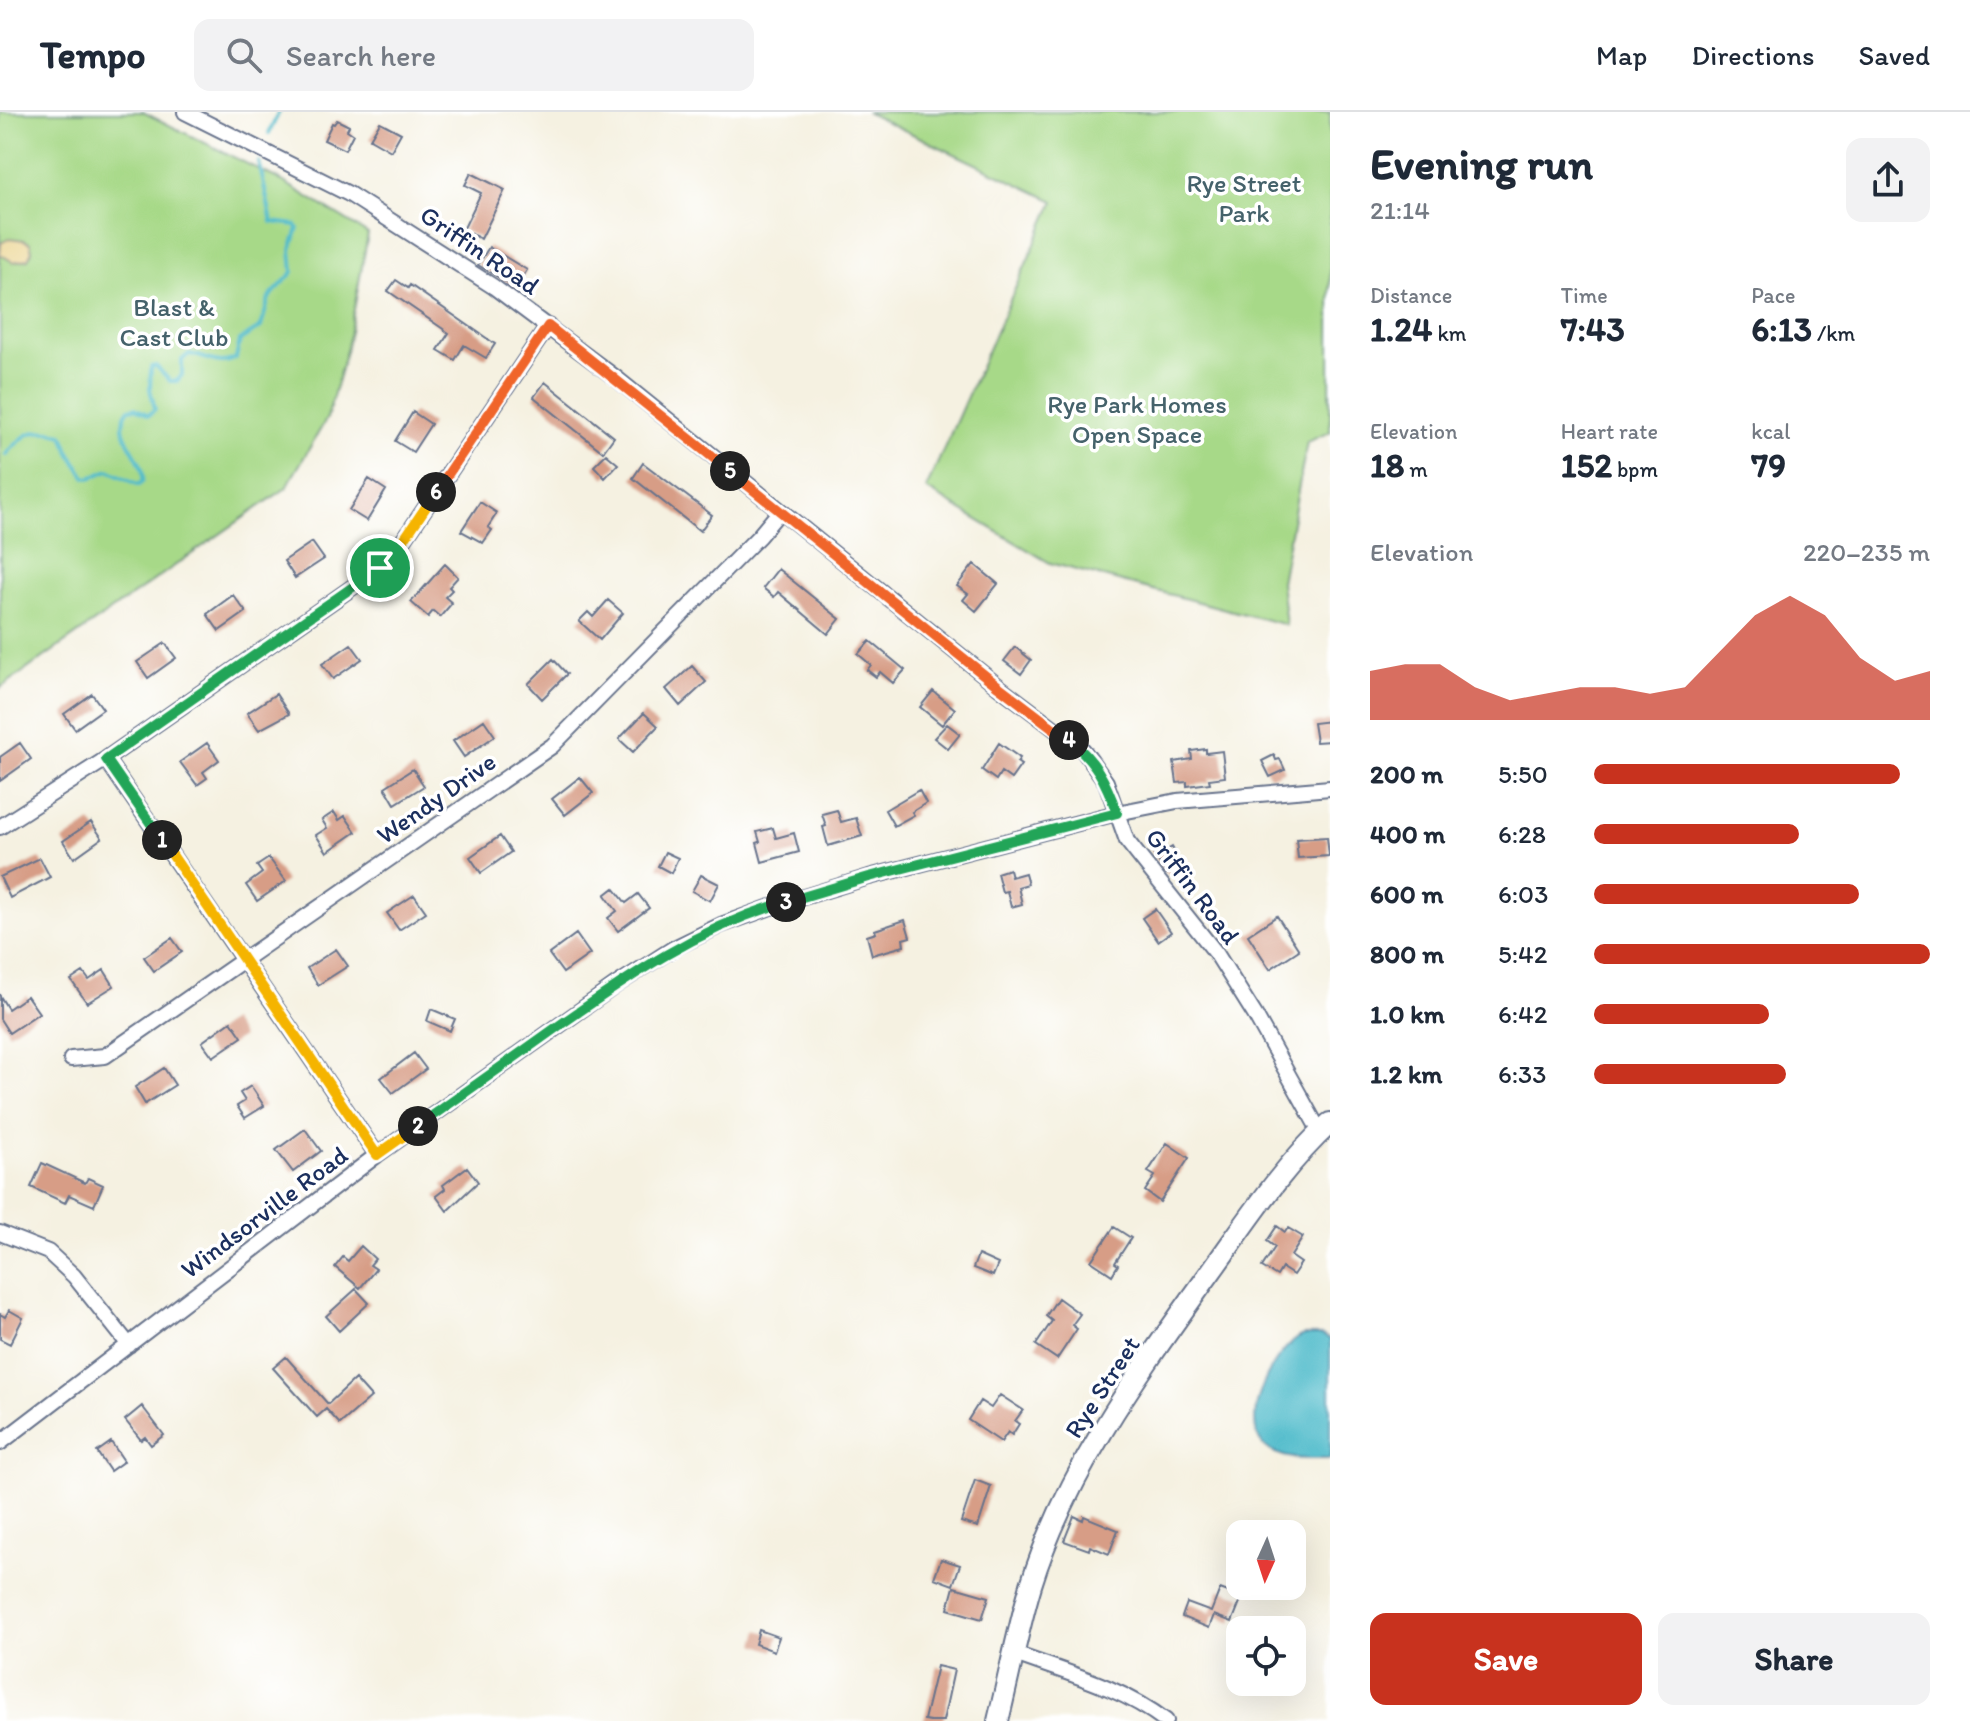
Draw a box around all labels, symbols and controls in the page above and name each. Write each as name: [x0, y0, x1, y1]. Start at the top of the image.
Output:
search box: [194, 19, 754, 91]
text: Tempo: [40, 32, 146, 78]
icon: search: [222, 33, 266, 77]
text: Search here: [286, 37, 436, 74]
text: Map: [1596, 38, 1647, 72]
text: Directions: [1691, 38, 1815, 72]
text: Saved: [1859, 38, 1930, 72]
text: Evening run: [1370, 137, 1593, 190]
button: share: [1846, 138, 1930, 222]
park label: Rye Street Park: [1186, 167, 1302, 229]
text: 21:14: [1370, 194, 1430, 226]
street label: Griffin Road: [414, 198, 546, 302]
text: Distance: [1370, 282, 1452, 309]
text: Time: [1561, 282, 1608, 309]
text: Pace: [1751, 282, 1795, 309]
park label: Blast & Cast Club: [119, 291, 229, 353]
text: 1.24: [1370, 309, 1432, 350]
text: 7:43: [1561, 309, 1625, 350]
text: 6:13: [1751, 309, 1812, 350]
text: km: [1432, 320, 1467, 347]
text: /km: [1812, 320, 1855, 347]
park label: Rye Park Homes Open Space: [1047, 388, 1227, 450]
text: Elevation: [1370, 418, 1457, 445]
text: Heart rate: [1561, 418, 1658, 445]
text: kcal: [1751, 418, 1790, 445]
text: 18: [1370, 445, 1404, 486]
text: 152: [1561, 445, 1612, 486]
text: 79: [1751, 445, 1786, 486]
pin: 5: [710, 451, 750, 491]
text: m: [1404, 456, 1428, 483]
text: bpm: [1612, 456, 1658, 483]
text: 5: [724, 457, 736, 484]
pin: 6: [416, 472, 456, 512]
text: 6: [430, 478, 442, 505]
pin: [346, 534, 414, 602]
text: Elevation: [1370, 536, 1473, 568]
text: 220–235 m: [1803, 536, 1930, 568]
icon: arrive: [358, 546, 402, 590]
pin: 4: [1049, 720, 1089, 760]
text: 4: [1062, 726, 1076, 753]
street label: Wendy Drive: [370, 745, 502, 851]
text: 200 m: [1370, 758, 1443, 790]
text: 5:50: [1498, 758, 1548, 790]
text: 400 m: [1370, 818, 1445, 850]
text: 6:28: [1498, 818, 1546, 850]
pin: 1: [142, 820, 182, 860]
street label: Griffin Road: [1139, 822, 1247, 950]
text: 1: [157, 826, 167, 853]
text: 600 m: [1370, 878, 1444, 910]
text: 6:03: [1498, 878, 1548, 910]
pin: 3: [766, 882, 806, 922]
text: 3: [780, 888, 792, 915]
text: 800 m: [1370, 938, 1444, 970]
text: 5:42: [1498, 938, 1547, 970]
text: 1.0 km: [1370, 998, 1445, 1030]
text: 6:42: [1498, 998, 1547, 1030]
text: 1.2 km: [1370, 1058, 1442, 1090]
text: 6:33: [1498, 1058, 1546, 1090]
pin: 2: [398, 1106, 438, 1146]
text: 2: [412, 1112, 424, 1139]
street label: Windsorville Road: [174, 1139, 354, 1285]
street label: Rye Street: [1057, 1330, 1147, 1444]
north arrow: [1226, 1520, 1306, 1600]
map controls: [1226, 1520, 1306, 1696]
button: Save: [1370, 1613, 1642, 1705]
button: Share: [1658, 1613, 1930, 1705]
button: locate: [1226, 1616, 1306, 1696]

